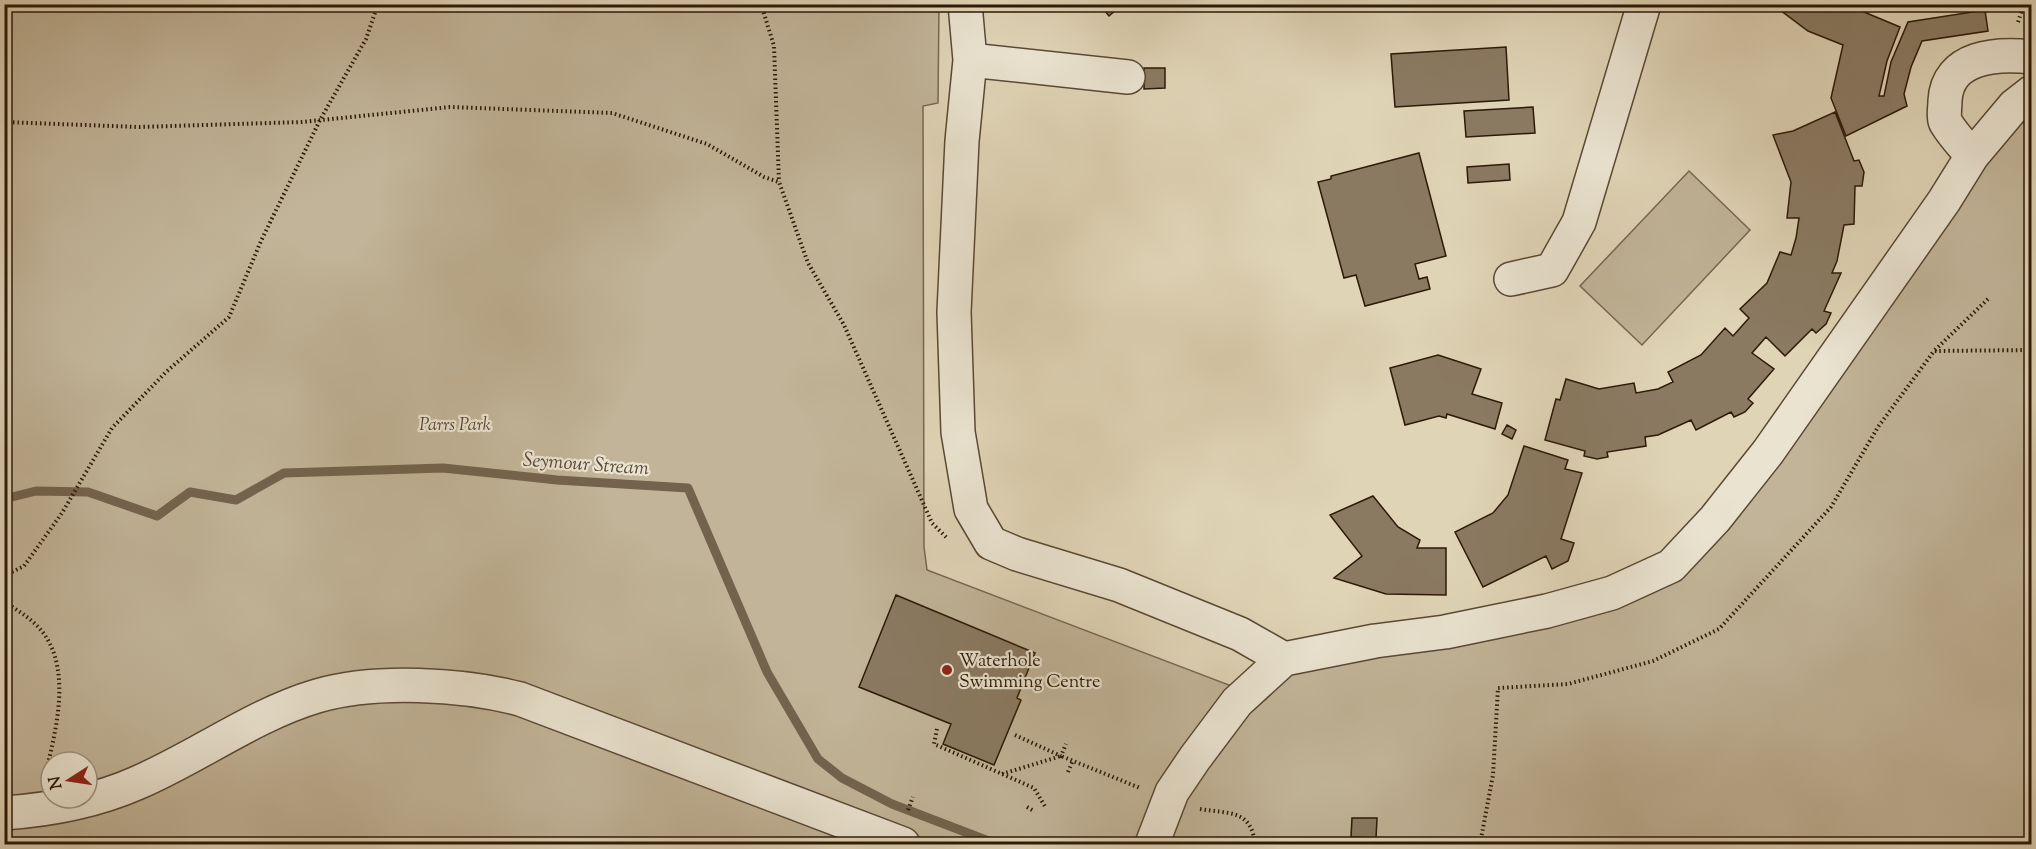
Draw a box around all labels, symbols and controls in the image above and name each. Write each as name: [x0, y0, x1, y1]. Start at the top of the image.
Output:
park label: Parrs Park: [419, 413, 491, 439]
water label: Seymour Stream: [522, 447, 650, 484]
place label: Waterhole Swimming Centre: [959, 649, 1100, 696]
marker: Waterhole Swimming Centre: [940, 663, 954, 677]
north arrow: [39, 750, 99, 810]
text: N: [44, 774, 69, 791]

